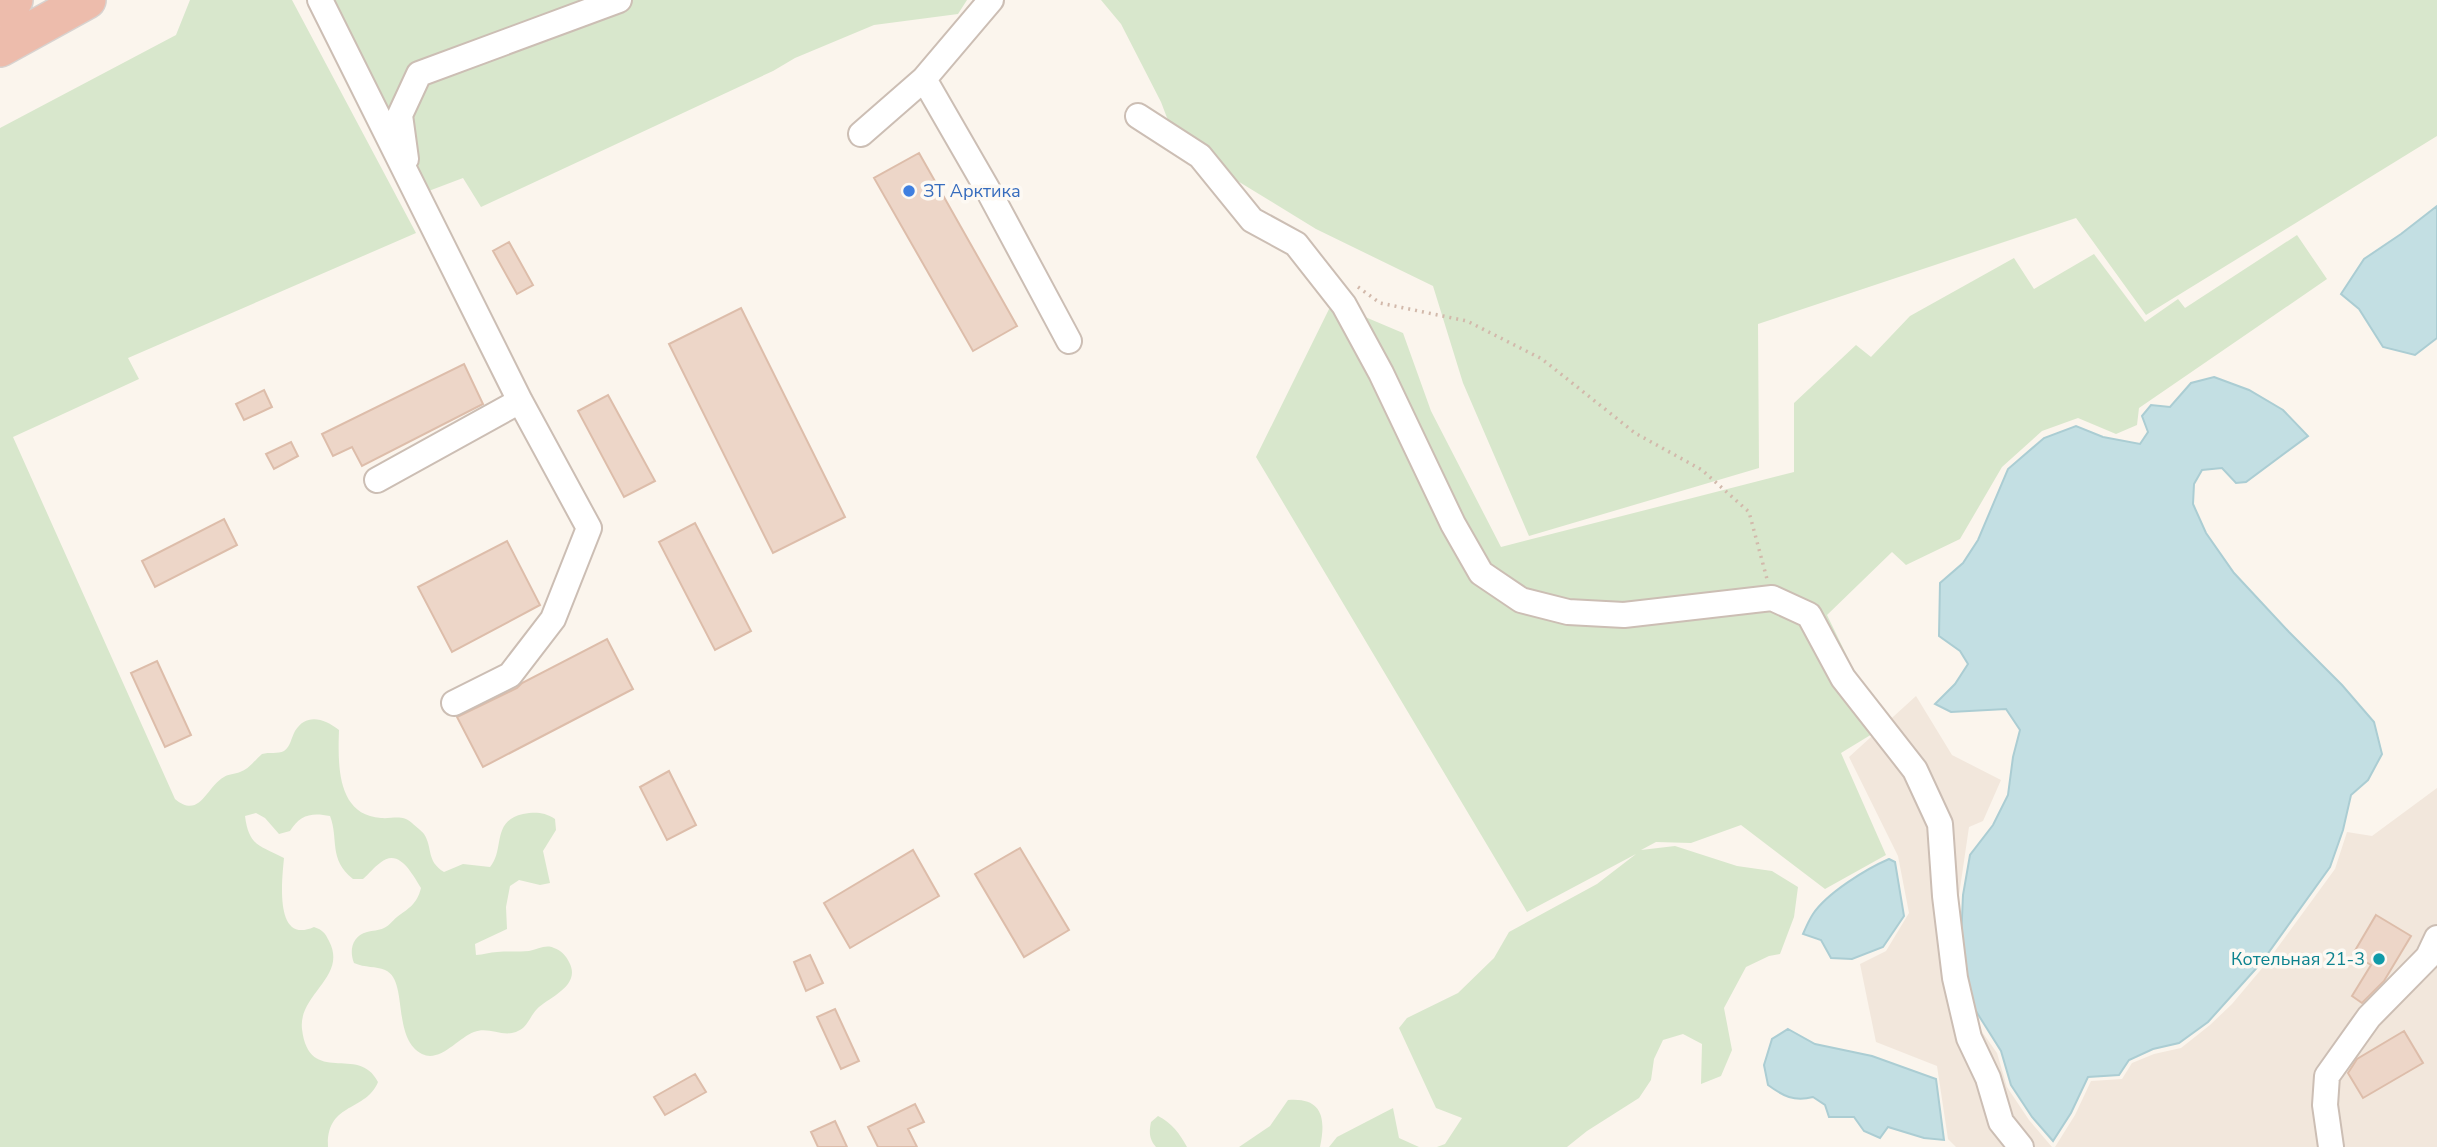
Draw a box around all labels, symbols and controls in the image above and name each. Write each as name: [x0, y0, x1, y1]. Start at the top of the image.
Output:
place label: ЗТ Арктика: [923, 179, 1021, 203]
marker: ЗТ Арктика: [901, 183, 917, 199]
place label: Котельная 21-3: [2231, 947, 2365, 971]
marker: Котельная 21-3: [2371, 951, 2387, 967]

